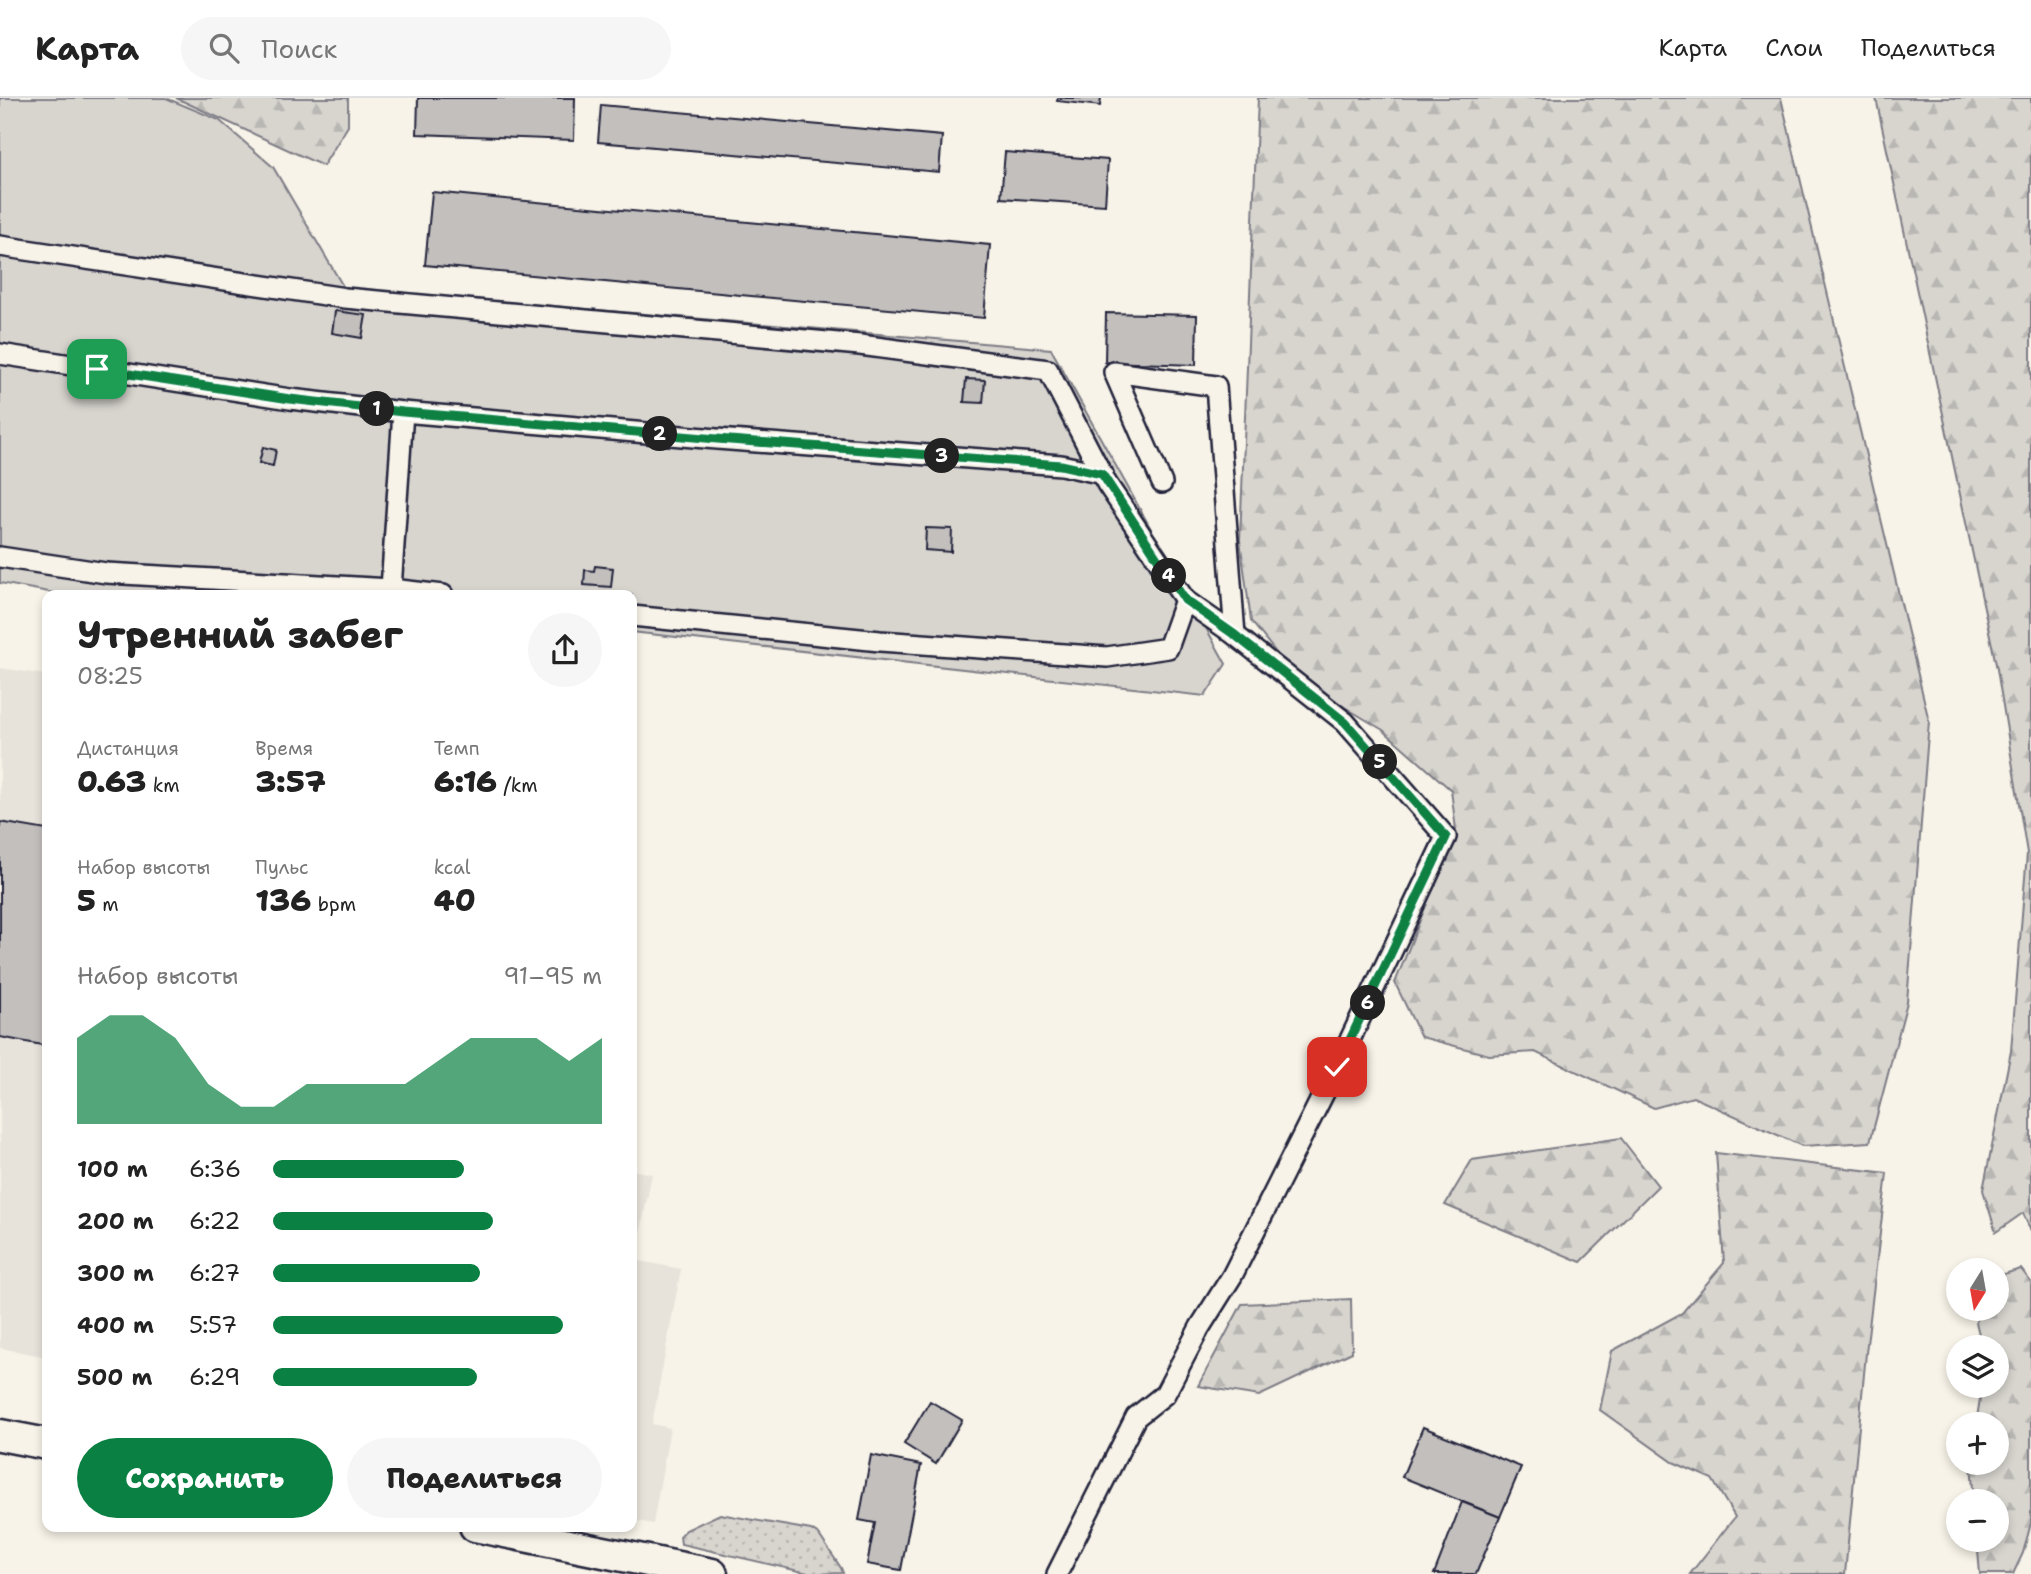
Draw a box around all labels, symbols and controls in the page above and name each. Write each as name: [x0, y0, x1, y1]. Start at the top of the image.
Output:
search box: [181, 17, 671, 80]
text: Карта: [35, 26, 139, 71]
icon: search: [205, 29, 243, 67]
text: Поиск: [261, 31, 337, 66]
text: Карта: [1659, 32, 1727, 64]
text: Слои: [1765, 32, 1823, 64]
text: Поделиться: [1861, 32, 1996, 64]
pin: [67, 339, 127, 399]
icon: arrive: [78, 350, 116, 388]
pin: 1: [360, 392, 394, 426]
text: 1: [372, 396, 381, 421]
pin: 2: [642, 416, 678, 452]
text: 2: [653, 421, 666, 446]
pin: 3: [925, 438, 960, 474]
text: 3: [935, 443, 948, 468]
pin: 4: [1152, 559, 1186, 594]
text: 4: [1162, 563, 1175, 588]
text: Утренний забег: [77, 609, 403, 660]
button: share: [528, 613, 602, 687]
text: 08:25: [77, 661, 143, 691]
text: Дистанция: [77, 736, 179, 761]
text: Время: [255, 736, 313, 761]
text: Темп: [434, 736, 480, 761]
pin: 5: [1362, 744, 1398, 780]
text: 5: [1374, 749, 1385, 774]
text: 0.63: [77, 761, 146, 802]
text: 3:57: [255, 761, 326, 802]
text: 6:16: [434, 761, 497, 802]
text: km: [146, 773, 180, 798]
text: /km: [497, 773, 538, 798]
text: Набор высоты: [77, 855, 210, 880]
text: Пульс: [255, 855, 309, 880]
text: kcal: [434, 855, 471, 880]
text: 5: [77, 880, 96, 921]
text: 136: [255, 880, 311, 921]
text: 40: [434, 880, 476, 921]
text: m: [96, 892, 119, 917]
text: bpm: [311, 892, 356, 917]
text: Набор высоты: [77, 961, 238, 991]
text: 91–95 m: [503, 961, 602, 991]
pin: 6: [1350, 986, 1386, 1020]
text: 6: [1361, 990, 1374, 1015]
pin: [1307, 1037, 1367, 1097]
icon: check: [1318, 1048, 1356, 1086]
text: 100 m: [77, 1154, 148, 1184]
text: 6:36: [189, 1154, 241, 1184]
text: 200 m: [77, 1206, 154, 1236]
text: 6:22: [189, 1206, 240, 1236]
text: 300 m: [77, 1258, 154, 1288]
text: 6:27: [189, 1258, 240, 1288]
north arrow: [1946, 1258, 2009, 1321]
map controls: [1946, 1258, 2009, 1552]
text: 400 m: [77, 1310, 154, 1340]
text: 5:57: [189, 1310, 237, 1340]
button: layers: [1946, 1335, 2009, 1398]
text: 500 m: [77, 1362, 152, 1392]
text: 6:29: [189, 1362, 240, 1392]
button: +: [1946, 1412, 2009, 1475]
button: Сохранить: [77, 1438, 333, 1518]
button: Поделиться: [347, 1438, 602, 1518]
button: −: [1946, 1489, 2009, 1552]

